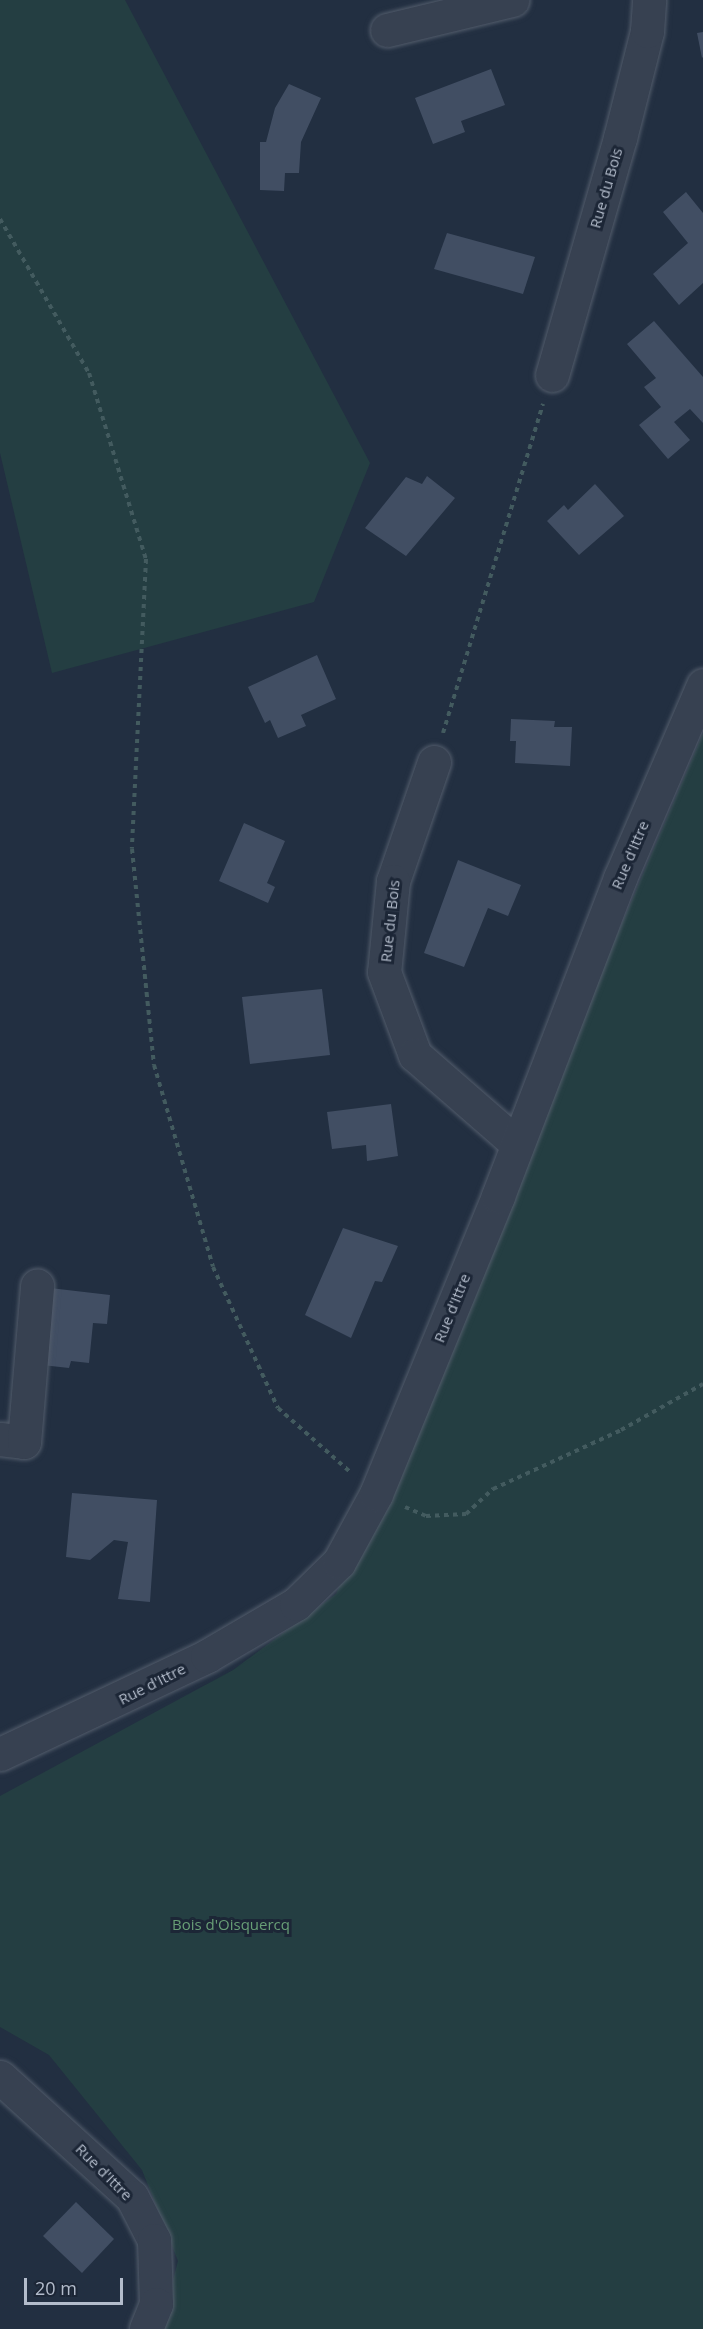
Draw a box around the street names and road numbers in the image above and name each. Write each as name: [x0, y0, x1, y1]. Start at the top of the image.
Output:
street label: Rue du Bois: [586, 146, 626, 230]
street label: Rue d'Ittre: [608, 818, 652, 892]
street label: Rue du Bois: [377, 879, 403, 963]
street label: Rue d'Ittre: [430, 1271, 474, 1345]
street label: Rue d'Ittre: [116, 1659, 188, 1709]
street label: Rue d'Ittre: [72, 2140, 136, 2204]

